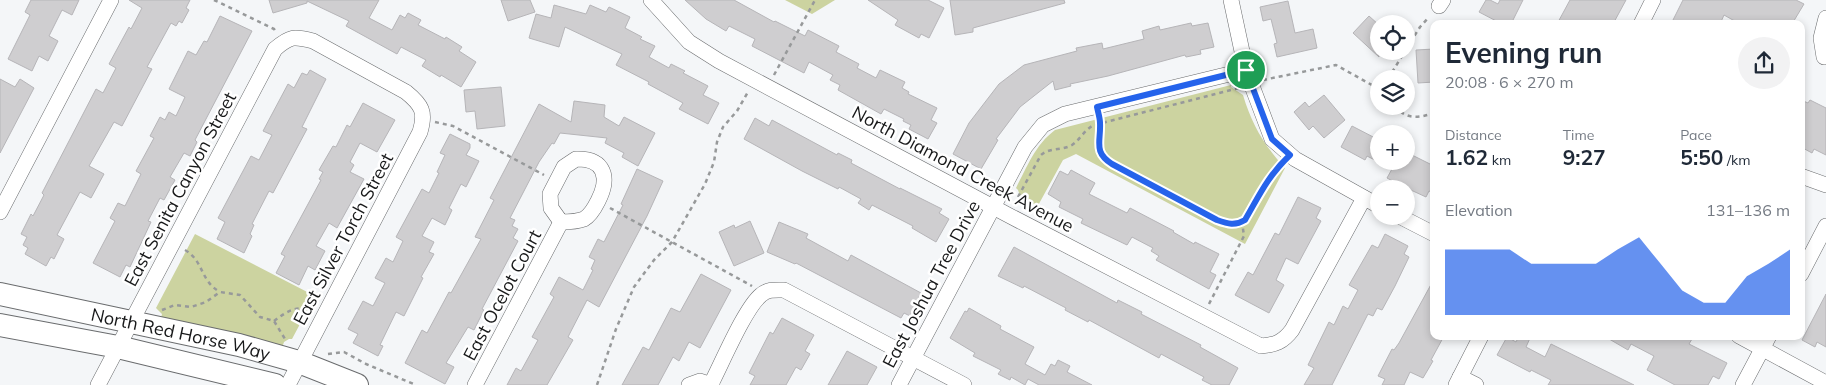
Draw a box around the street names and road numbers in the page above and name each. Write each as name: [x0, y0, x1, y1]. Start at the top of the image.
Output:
street label: East Senita Canyon Street: [119, 88, 241, 290]
street label: North Diamond Creek Avenue: [848, 101, 1078, 237]
street label: East Silver Torch Street: [288, 149, 398, 329]
street label: East Joshua Tree Drive: [877, 196, 985, 372]
street label: East Ocelot Court: [458, 226, 546, 364]
street label: North Red Horse Way: [89, 302, 274, 365]

